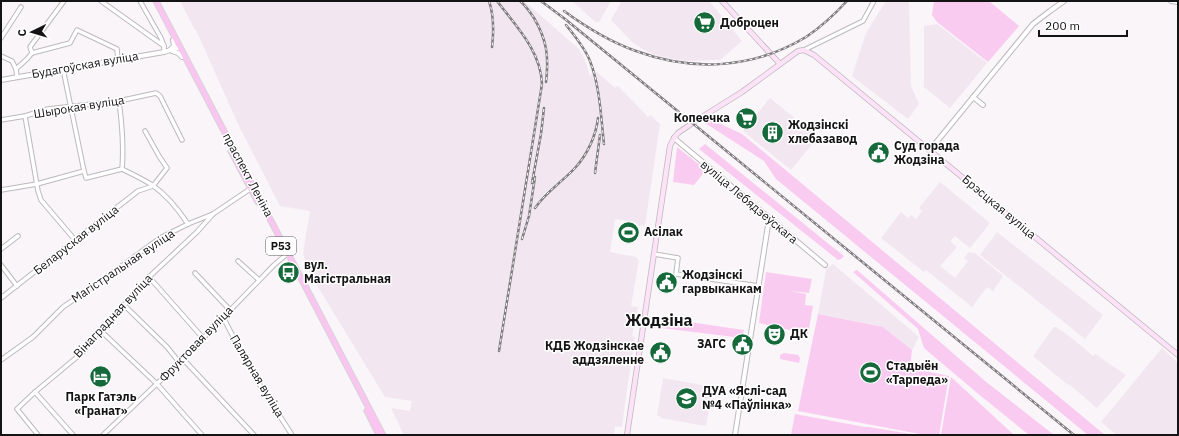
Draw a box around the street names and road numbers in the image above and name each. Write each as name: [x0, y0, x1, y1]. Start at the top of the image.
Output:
street label: Будагоўская вуліца: [30, 48, 140, 81]
street label: Шырокая вуліца: [32, 92, 126, 121]
street label: праспект Леніна: [220, 130, 277, 220]
street label: вуліца Лебядзеўскага: [698, 156, 802, 247]
street label: Брэсцкая вуліца: [959, 171, 1040, 242]
street label: Беларуская вуліца: [30, 201, 122, 278]
street label: Магістральная вуліца: [68, 225, 178, 306]
road number: Р53: [266, 237, 296, 255]
street label: Вінаградная вуліца: [70, 270, 156, 361]
street label: Фруктовая вуліца: [156, 302, 236, 385]
street label: Палярная вуліца: [227, 332, 288, 420]

